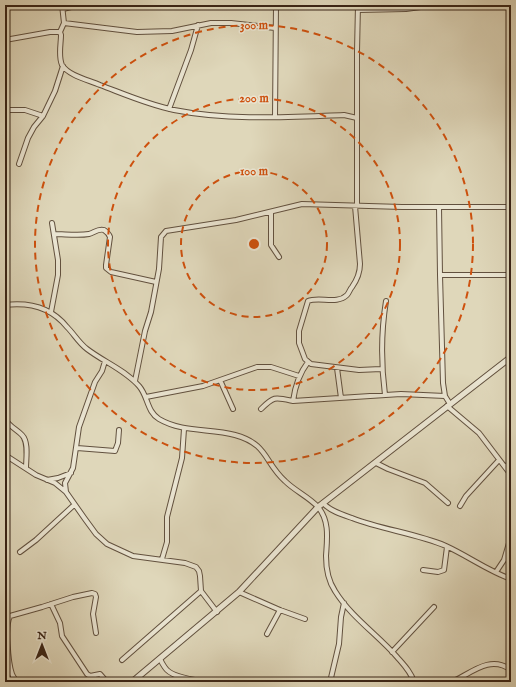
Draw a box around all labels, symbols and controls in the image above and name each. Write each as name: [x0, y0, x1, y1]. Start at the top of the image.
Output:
text: 300 m: [240, 18, 269, 33]
text: 200 m: [239, 91, 269, 106]
text: 100 m: [240, 164, 269, 179]
centre of rings: [247, 237, 261, 251]
north arrow: [22, 625, 62, 665]
text: N: [36, 629, 47, 643]

